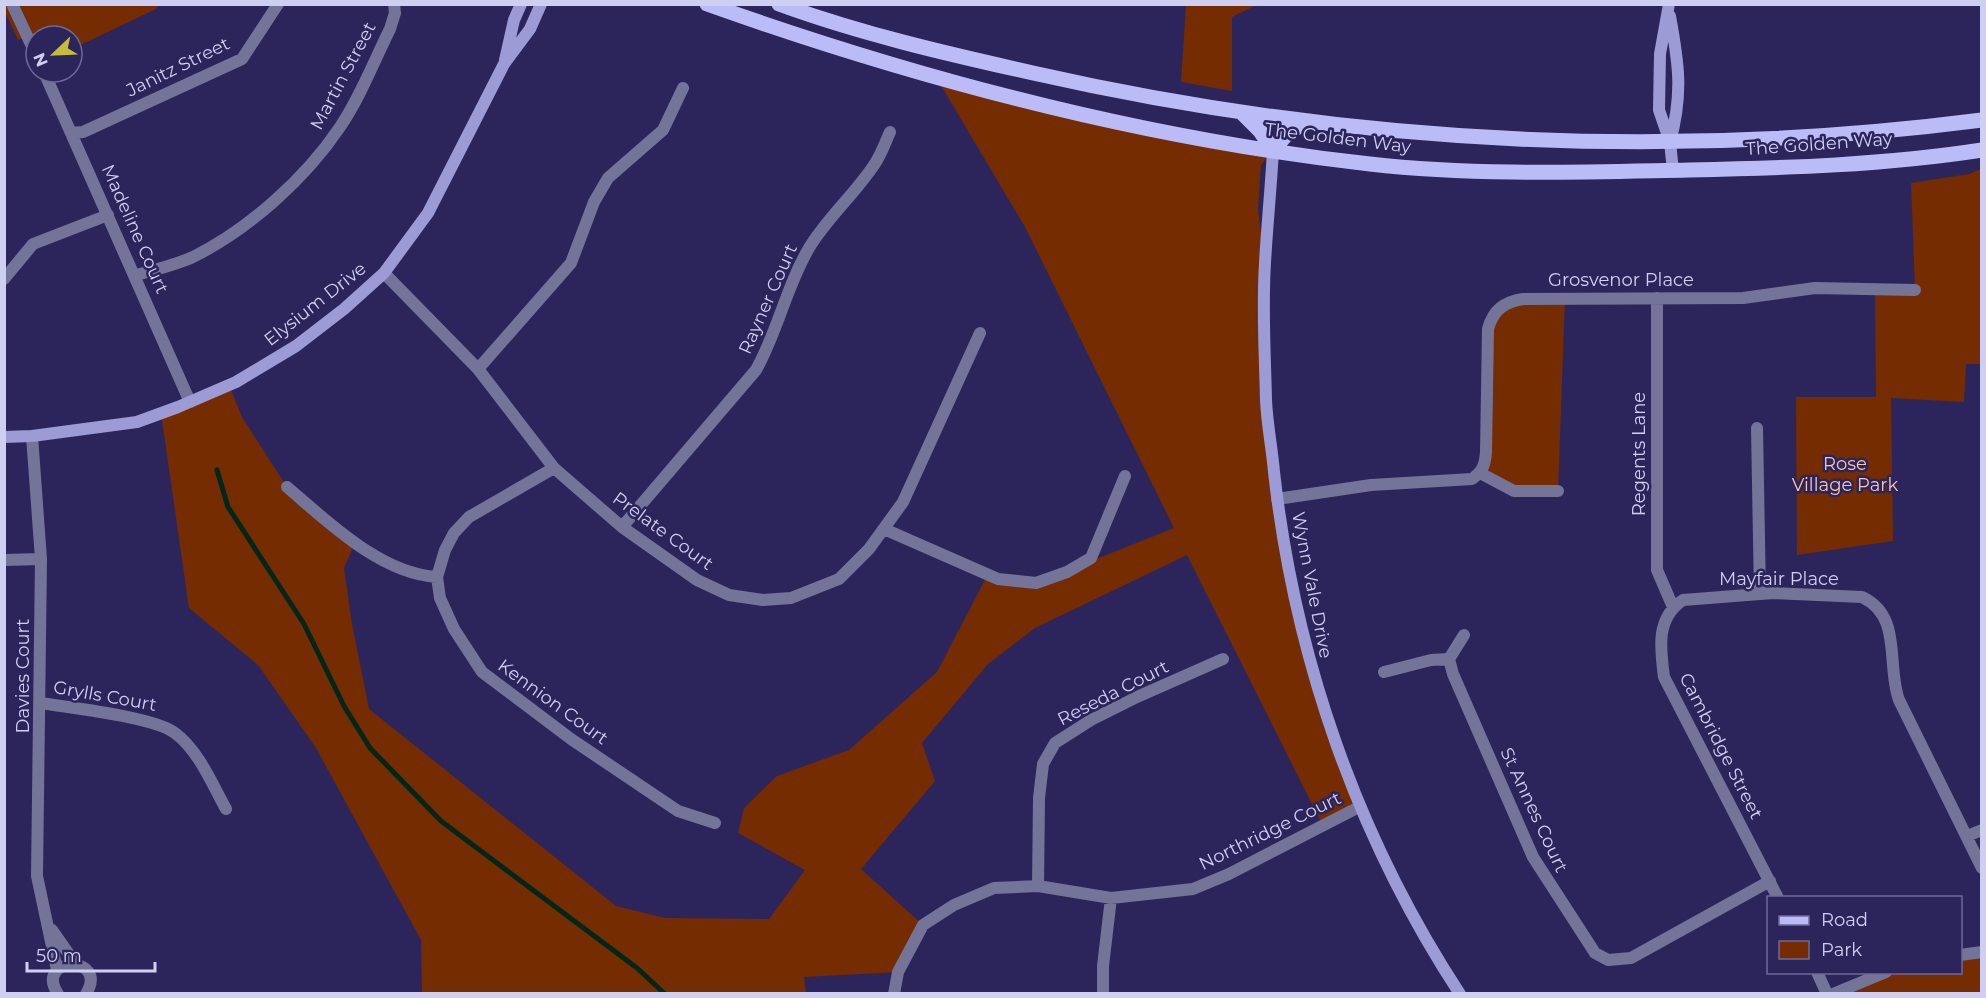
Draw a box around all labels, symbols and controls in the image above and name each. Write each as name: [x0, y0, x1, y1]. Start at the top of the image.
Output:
street label: Martin Street: [305, 18, 381, 134]
north arrow: [24, 24, 84, 84]
street label: Janitz Street: [122, 33, 233, 102]
text: N: [29, 50, 52, 69]
street label: The Golden Way: [1264, 118, 1413, 158]
street label: The Golden Way: [1745, 128, 1893, 160]
street label: Madeline Court: [97, 161, 173, 297]
street label: Rayner Court: [734, 240, 802, 358]
street label: Elysium Drive: [260, 257, 370, 351]
street label: Grosvenor Place: [1548, 269, 1694, 291]
street label: Regents Lane: [1628, 392, 1650, 516]
park label: Rose Village Park: [1792, 453, 1898, 496]
street label: Prelate Court: [608, 487, 718, 575]
street label: Wynn Vale Drive: [1287, 510, 1337, 660]
street label: Mayfair Place: [1719, 568, 1839, 590]
street label: Davies Court: [12, 619, 34, 733]
street label: Kennion Court: [493, 655, 613, 749]
street label: Reseda Court: [1054, 656, 1172, 730]
street label: Cambridge Street: [1675, 669, 1767, 823]
street label: Grylls Court: [52, 676, 158, 716]
street label: St Annes Court: [1495, 744, 1573, 876]
street label: Northridge Court: [1195, 787, 1345, 875]
legend: [1767, 896, 1962, 974]
text: Road: [1821, 909, 1868, 931]
scale bar: [27, 935, 154, 973]
text: Park: [1821, 939, 1862, 961]
text: 50 m: [36, 945, 82, 967]

